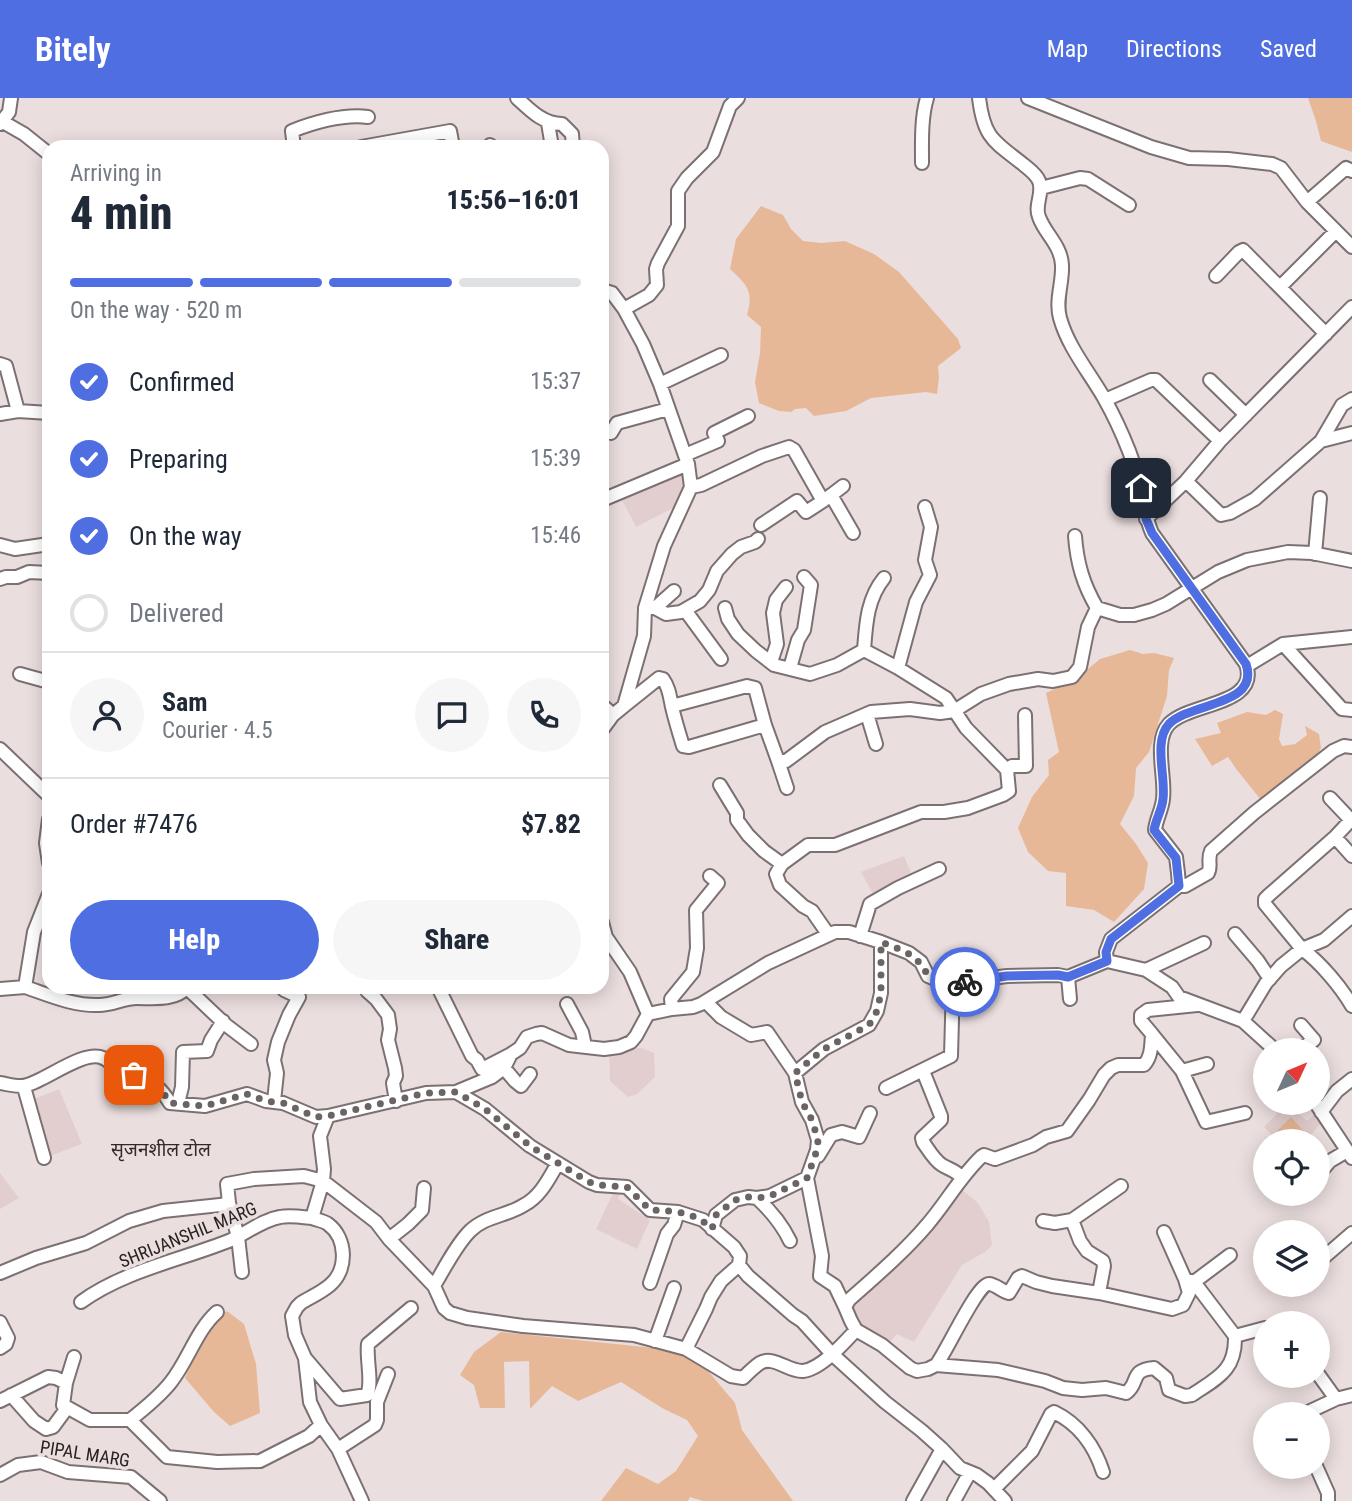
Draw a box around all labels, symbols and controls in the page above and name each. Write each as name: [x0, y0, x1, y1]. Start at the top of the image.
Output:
text: Bitely: [35, 30, 111, 69]
text: Map: [1047, 35, 1088, 63]
text: Directions: [1126, 35, 1222, 63]
text: Saved: [1260, 35, 1317, 63]
text: Arriving in: [70, 160, 162, 187]
text: 15:56–16:01: [447, 185, 581, 215]
text: 4 min: [70, 186, 173, 240]
text: On the way · 520 m: [70, 297, 242, 324]
icon: check: [70, 363, 108, 401]
text: Confirmed: [129, 367, 235, 397]
text: 15:37: [530, 368, 581, 395]
icon: check: [70, 440, 108, 478]
text: Preparing: [129, 444, 228, 474]
text: 15:39: [530, 445, 581, 472]
pin: [1111, 458, 1171, 518]
icon: home: [1122, 469, 1160, 507]
icon: check: [70, 517, 108, 555]
text: On the way: [129, 521, 242, 551]
text: 15:46: [530, 522, 581, 549]
text: Delivered: [129, 598, 224, 628]
button: person: [70, 678, 144, 752]
button: chat: [415, 678, 489, 752]
button: phone: [507, 678, 581, 752]
text: Sam: [162, 687, 208, 717]
text: Courier · 4.5: [162, 717, 273, 744]
text: Order #7476: [70, 809, 198, 839]
text: $7.82: [521, 809, 581, 839]
button: Help: [70, 900, 319, 980]
button: Share: [333, 900, 581, 980]
courier: [930, 947, 1000, 1017]
icon: bike: [946, 963, 984, 1001]
north arrow: [1253, 1038, 1330, 1115]
map controls: [1253, 1038, 1330, 1479]
pin: [104, 1045, 164, 1105]
icon: bag: [115, 1056, 153, 1094]
button: locate: [1253, 1129, 1330, 1206]
district label: सृजनशील टोल: [111, 1138, 212, 1162]
street label: SHRIJANSHIL MARG: [116, 1197, 260, 1272]
button: layers: [1253, 1220, 1330, 1297]
button: +: [1253, 1311, 1330, 1388]
button: −: [1253, 1402, 1330, 1479]
street label: PIPAL MARG: [39, 1436, 131, 1471]

